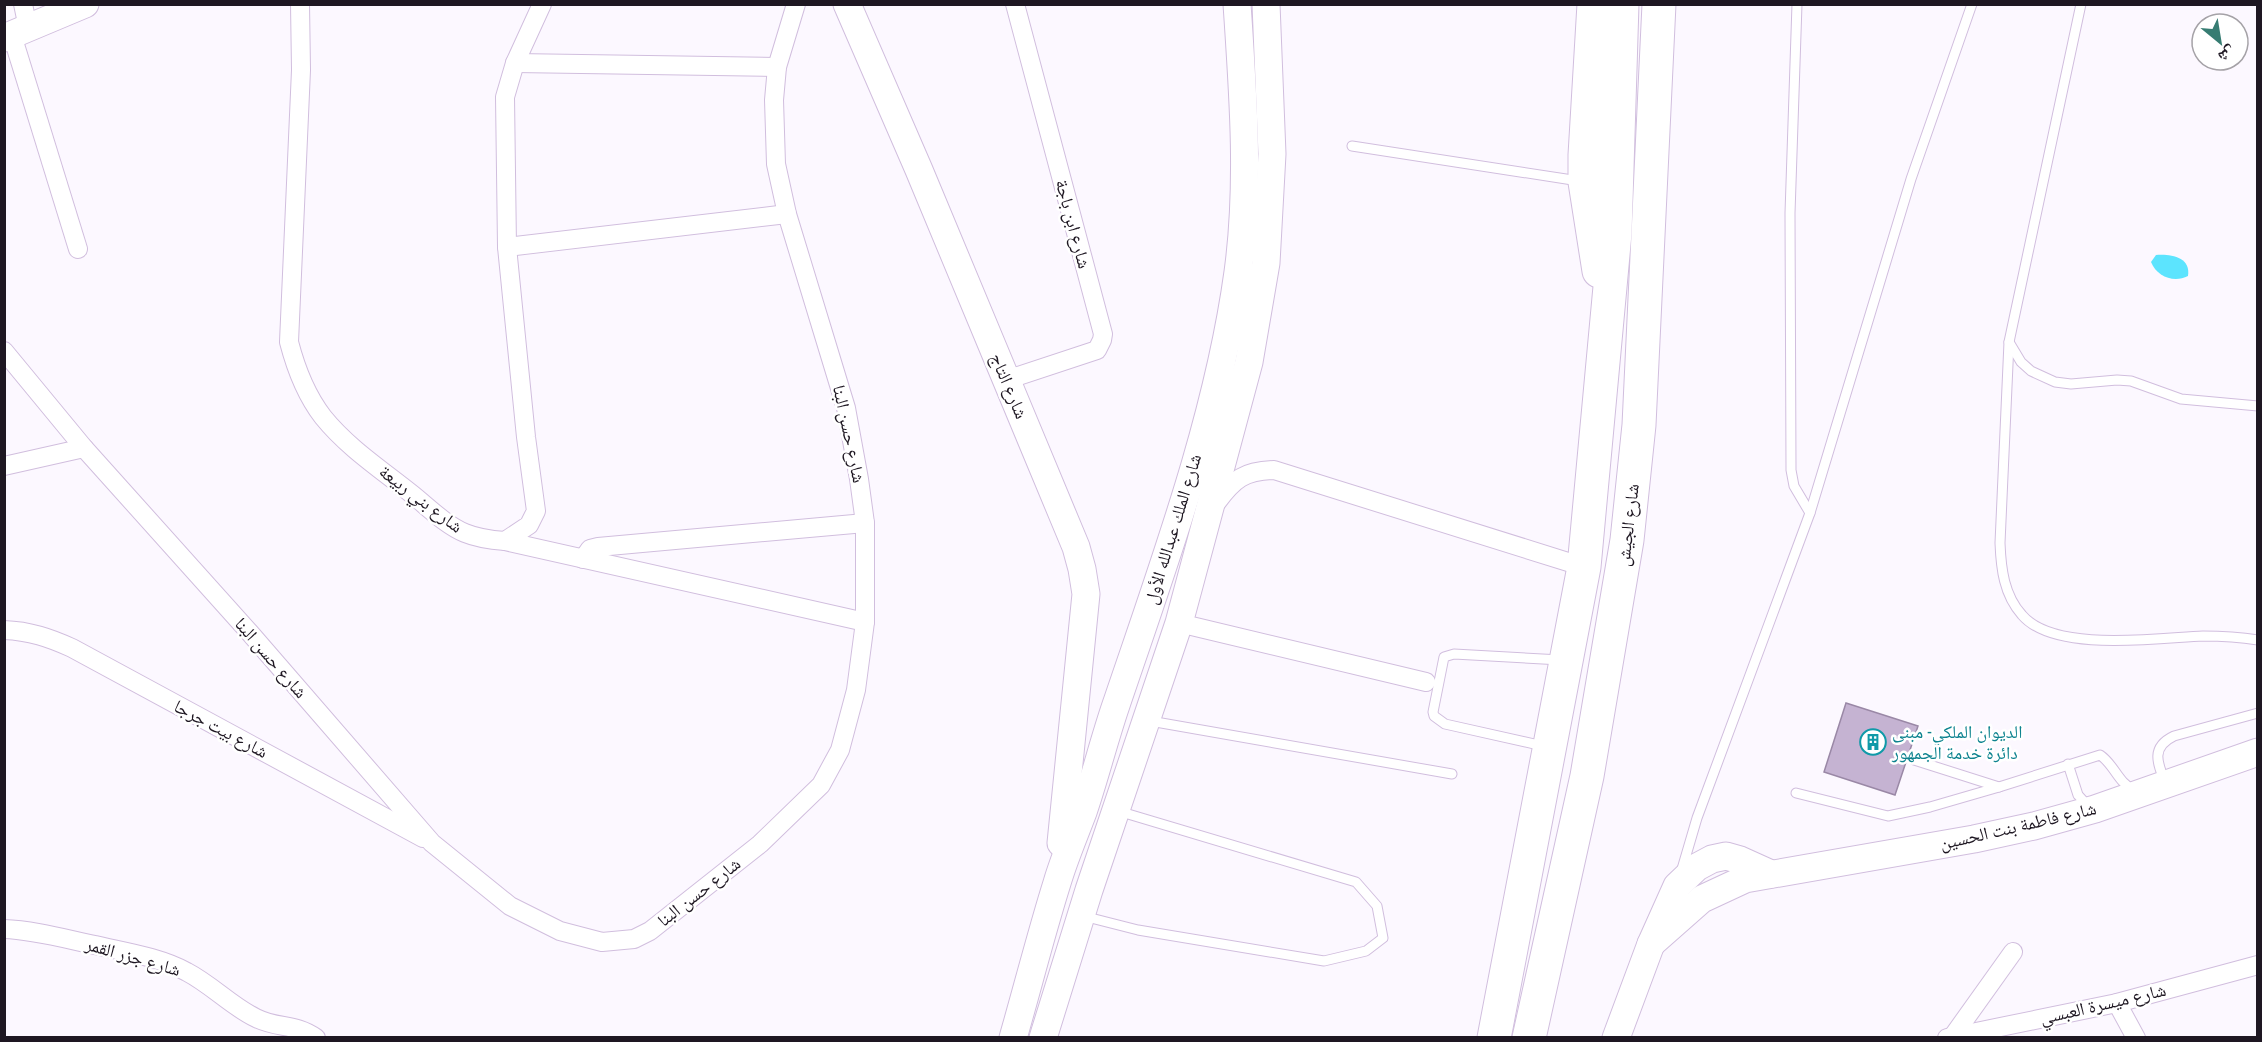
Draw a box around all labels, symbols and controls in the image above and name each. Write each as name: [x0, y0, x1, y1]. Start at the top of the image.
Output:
north arrow: [2190, 12, 2250, 72]
text: ش: [2215, 42, 2239, 67]
street label: شارع ابن باجة: [1051, 177, 1095, 271]
street label: شارع التاج: [984, 350, 1033, 422]
street label: شارع حسن البنا: [828, 383, 870, 485]
street label: شارع الملك عبدالله الأول: [1140, 451, 1206, 607]
street label: شارع بني ربيعة: [373, 460, 467, 540]
street label: شارع الجيش: [1612, 482, 1644, 568]
street label: شارع حسن البنا: [230, 613, 312, 703]
street label: شارع بيت جرجا: [170, 695, 272, 763]
place label: الديوان الملكي- مبنى دائرة خدمة الجمهور: [1891, 721, 2022, 763]
building icon: الديوان الملكي- مبنى دائرة خدمة الجمهور: [1858, 727, 1888, 757]
street label: شارع فاطمة بنت الحسين: [1938, 797, 2098, 855]
street label: شارع حسن البنا: [653, 853, 745, 931]
street label: شارع جزر القمر: [82, 933, 183, 981]
street label: شارع ميسرة العبسي: [2038, 979, 2169, 1033]

